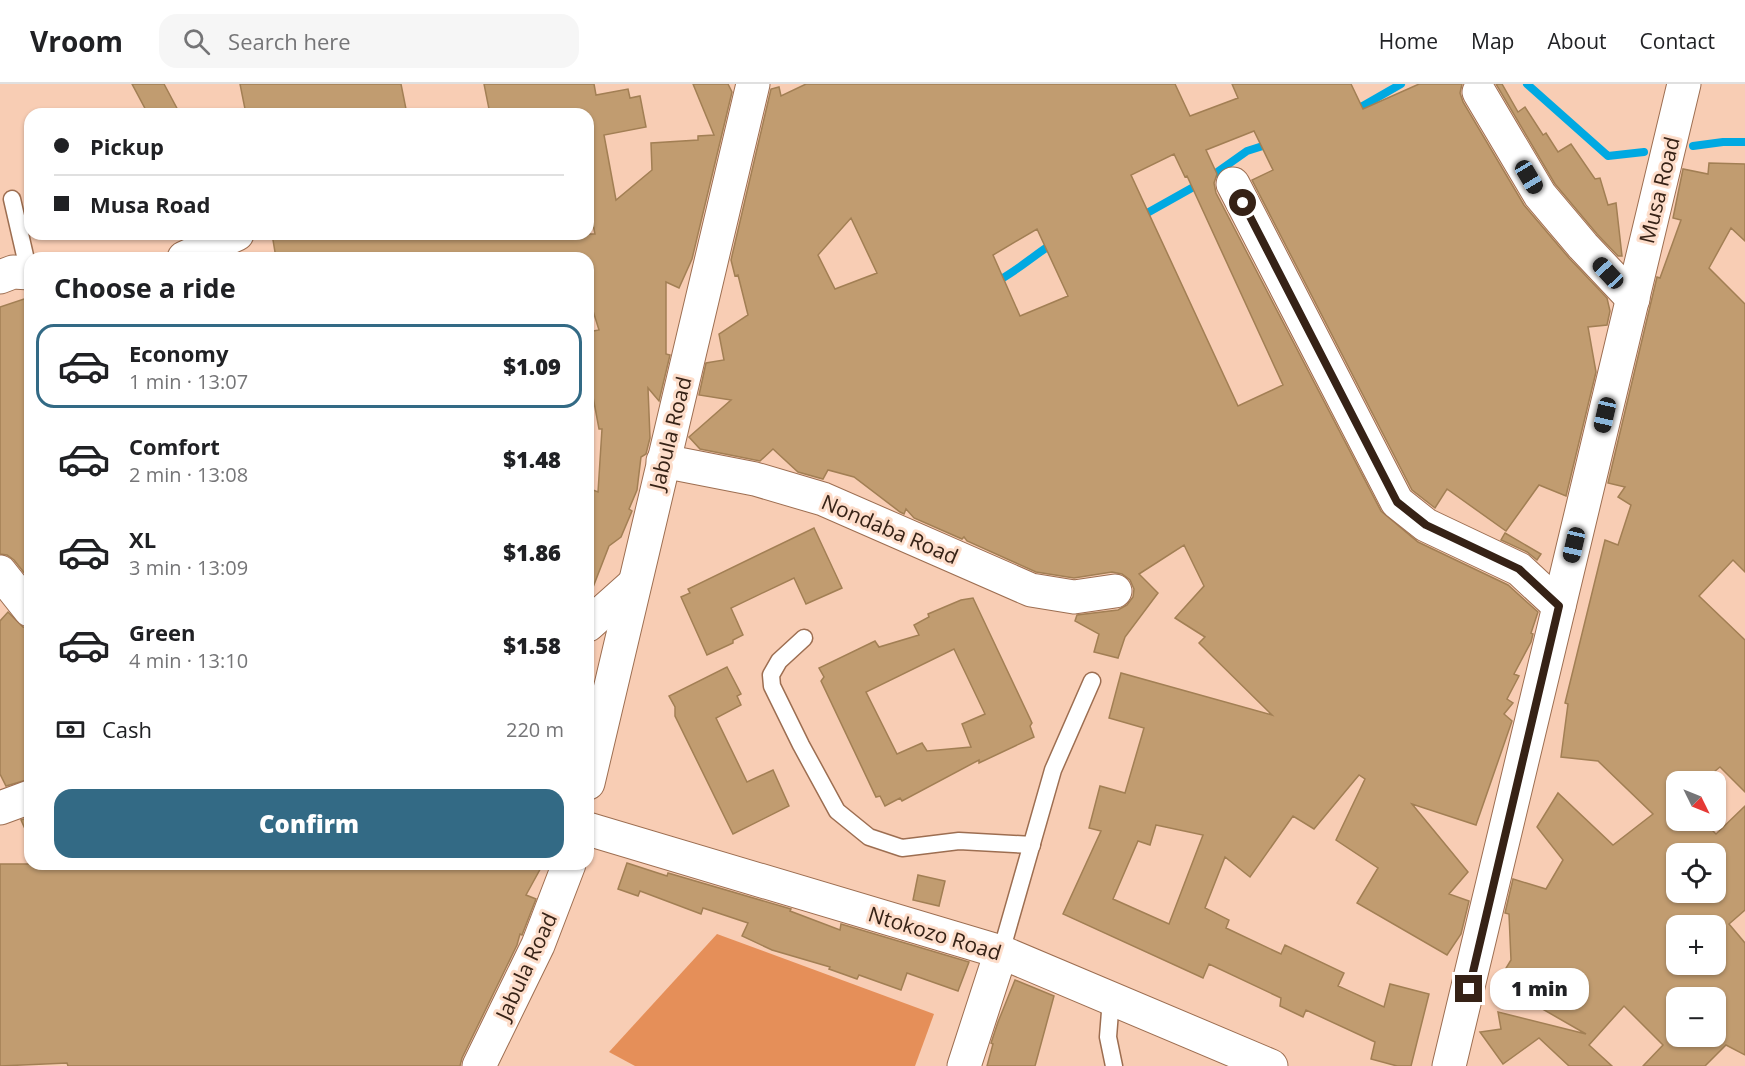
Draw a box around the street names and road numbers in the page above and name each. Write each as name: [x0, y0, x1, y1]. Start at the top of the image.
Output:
street label: Musa Road: [1632, 134, 1686, 246]
street label: Jabula Road: [642, 374, 698, 494]
street label: Nondaba Road: [817, 488, 963, 570]
street label: Ntokozo Road: [865, 899, 1005, 967]
street label: Jabula Road: [488, 908, 563, 1026]

